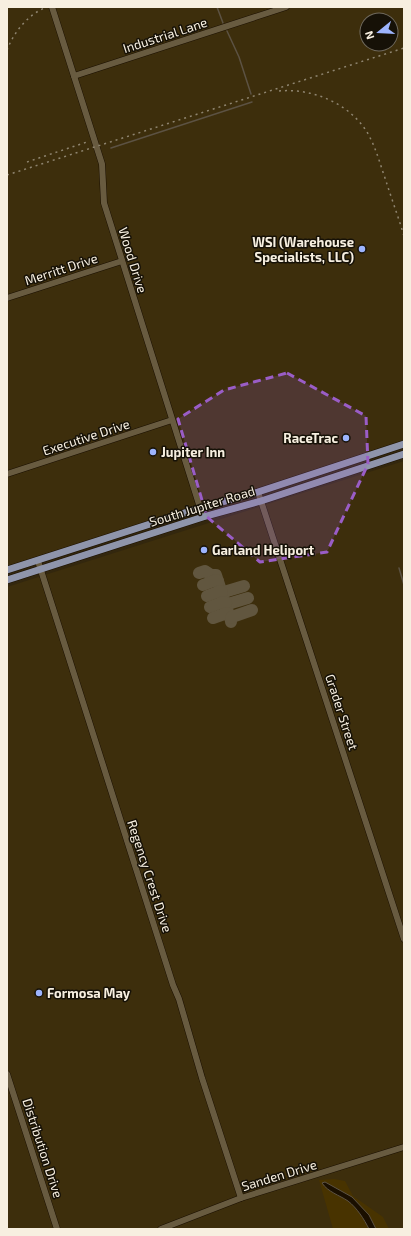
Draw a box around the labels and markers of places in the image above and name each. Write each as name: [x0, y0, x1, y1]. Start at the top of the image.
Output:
place label: WSI (Warehouse Specialists, LLC): [252, 234, 354, 265]
marker: WSI (Warehouse Specialists, LLC): [357, 244, 367, 254]
place label: RaceTrac: [283, 430, 338, 446]
marker: RaceTrac: [341, 433, 351, 443]
place label: Jupiter Inn: [161, 444, 225, 460]
marker: Jupiter Inn: [148, 447, 158, 457]
place label: Garland Heliport: [212, 542, 315, 558]
marker: Garland Heliport: [199, 545, 209, 555]
place label: Formosa May: [47, 985, 131, 1001]
marker: Formosa May: [34, 988, 44, 998]

